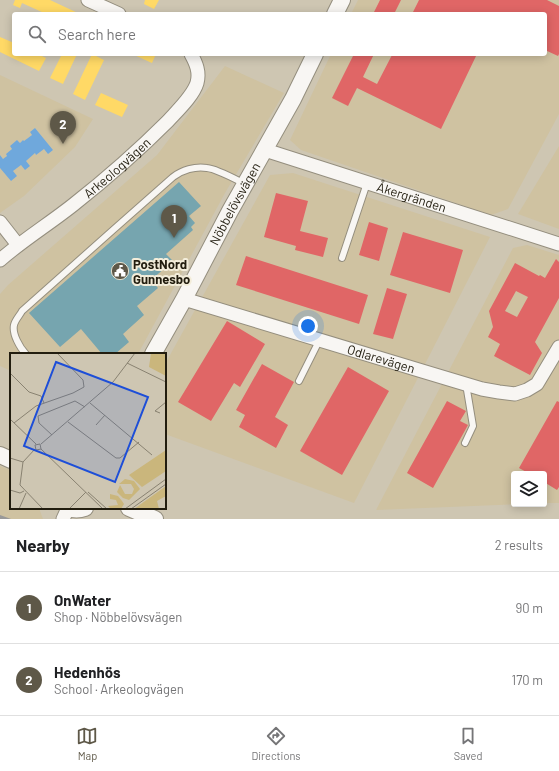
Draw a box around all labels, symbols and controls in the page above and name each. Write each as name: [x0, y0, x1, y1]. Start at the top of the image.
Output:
search box: [12, 12, 547, 56]
icon: search: [26, 23, 48, 45]
text: Search here: [58, 25, 136, 43]
pin: 2: [50, 111, 76, 144]
street label: Arkeologvägen: [80, 134, 154, 201]
street label: Nöbbelövsvägen: [206, 160, 264, 248]
street label: Åkergränden: [375, 177, 448, 215]
pin: 1: [161, 205, 187, 238]
place label: PostNord Gunnesbo: [133, 256, 190, 287]
public building icon: PostNord Gunnesbo: [110, 261, 130, 281]
your location: [298, 316, 318, 336]
street label: Odlarevägen: [345, 341, 417, 376]
inset map: [10, 353, 166, 509]
map controls: [511, 471, 547, 507]
button: layers: [511, 471, 547, 507]
text: Nearby: [16, 535, 70, 555]
text: 2 results: [495, 537, 543, 553]
text: OnWater: [54, 591, 111, 609]
text: 1: [27, 600, 31, 616]
text: 90 m: [516, 600, 543, 616]
text: Shop · Nöbbelövsvägen: [54, 609, 182, 625]
text: Hedenhös: [54, 663, 120, 681]
text: 2: [25, 672, 33, 688]
text: 170 m: [512, 672, 543, 688]
text: School · Arkeologvägen: [54, 681, 184, 697]
tab: Map: [76, 725, 98, 762]
tab: Directions: [251, 725, 301, 762]
tab: Saved: [454, 725, 483, 762]

